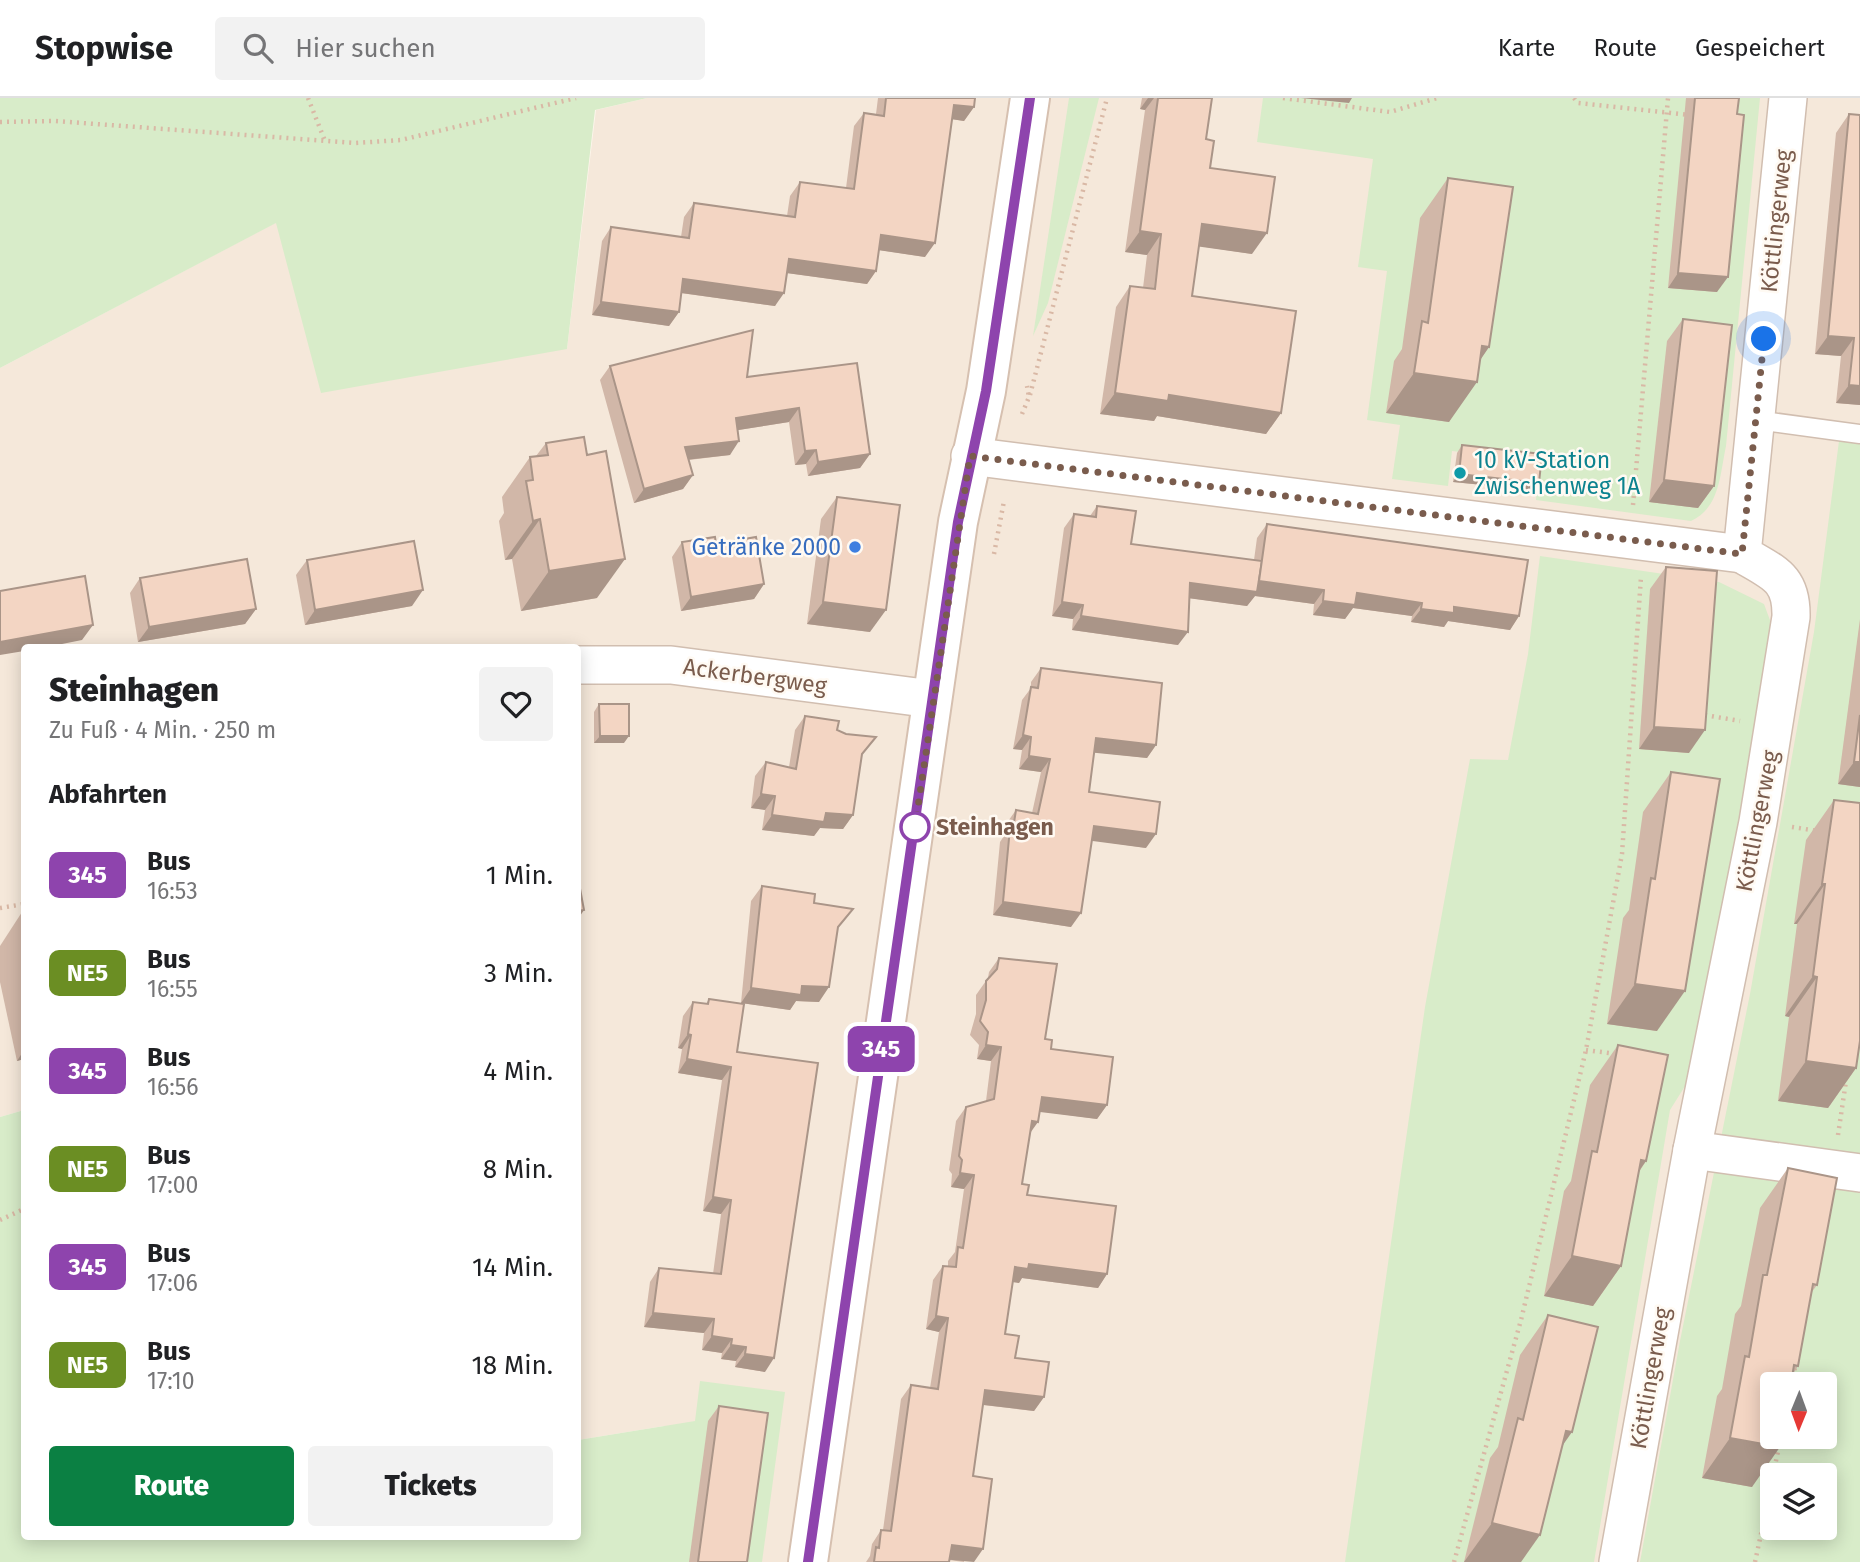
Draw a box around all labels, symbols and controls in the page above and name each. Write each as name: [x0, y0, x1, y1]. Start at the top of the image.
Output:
search box: [215, 17, 705, 80]
text: Stopwise: [35, 28, 173, 68]
icon: search: [239, 29, 277, 67]
text: Hier suchen: [295, 33, 436, 64]
text: Karte: [1498, 34, 1555, 62]
text: Route: [1593, 34, 1657, 62]
text: Gespeichert: [1695, 34, 1825, 62]
street label: Köttlingerweg: [1755, 148, 1797, 294]
your location: [1746, 321, 1781, 356]
place label: 10 kV-Station Zwischenweg 1A: [1474, 446, 1641, 500]
marker: 10 kV-Station Zwischenweg 1A: [1452, 465, 1468, 481]
place label: Getränke 2000: [691, 533, 841, 561]
marker: Getränke 2000: [847, 539, 863, 555]
street label: Ackerbergweg: [681, 652, 829, 700]
button: heart: [479, 667, 553, 741]
text: Steinhagen: [49, 670, 219, 710]
text: Zu Fuß · 4 Min. · 250 m: [49, 716, 276, 744]
street label: Köttlingerweg: [1730, 748, 1784, 894]
text: Abfahrten: [49, 779, 167, 810]
marker: Steinhagen: [900, 812, 930, 842]
place label: Steinhagen: [936, 813, 1054, 841]
text: Bus: [147, 846, 190, 877]
text: 1 Min.: [486, 860, 553, 891]
text: 345: [68, 861, 107, 889]
text: 16:53: [147, 877, 198, 905]
text: Bus: [147, 944, 190, 975]
text: 3 Min.: [484, 958, 553, 989]
text: NE5: [67, 959, 108, 987]
text: 16:55: [147, 975, 198, 1003]
line badge: 345: [841, 1026, 921, 1072]
text: 345: [862, 1035, 900, 1063]
text: Bus: [147, 1042, 190, 1073]
text: 4 Min.: [483, 1056, 553, 1087]
text: 345: [68, 1057, 107, 1085]
text: 16:56: [147, 1073, 199, 1101]
text: Bus: [147, 1140, 190, 1171]
text: 8 Min.: [483, 1154, 553, 1185]
text: NE5: [67, 1155, 108, 1183]
text: 17:00: [147, 1171, 198, 1199]
text: Bus: [147, 1238, 190, 1269]
text: 14 Min.: [472, 1252, 553, 1283]
text: 345: [68, 1253, 107, 1281]
text: 17:06: [147, 1269, 198, 1297]
street label: Köttlingerweg: [1624, 1305, 1676, 1451]
text: Bus: [147, 1336, 190, 1367]
text: 18 Min.: [471, 1350, 553, 1381]
text: NE5: [67, 1351, 108, 1379]
text: 17:10: [147, 1367, 195, 1395]
north arrow: [1760, 1372, 1838, 1449]
map controls: [1760, 1372, 1837, 1540]
button: Route: [49, 1446, 294, 1526]
button: Tickets: [308, 1446, 553, 1526]
button: layers: [1760, 1463, 1837, 1540]

